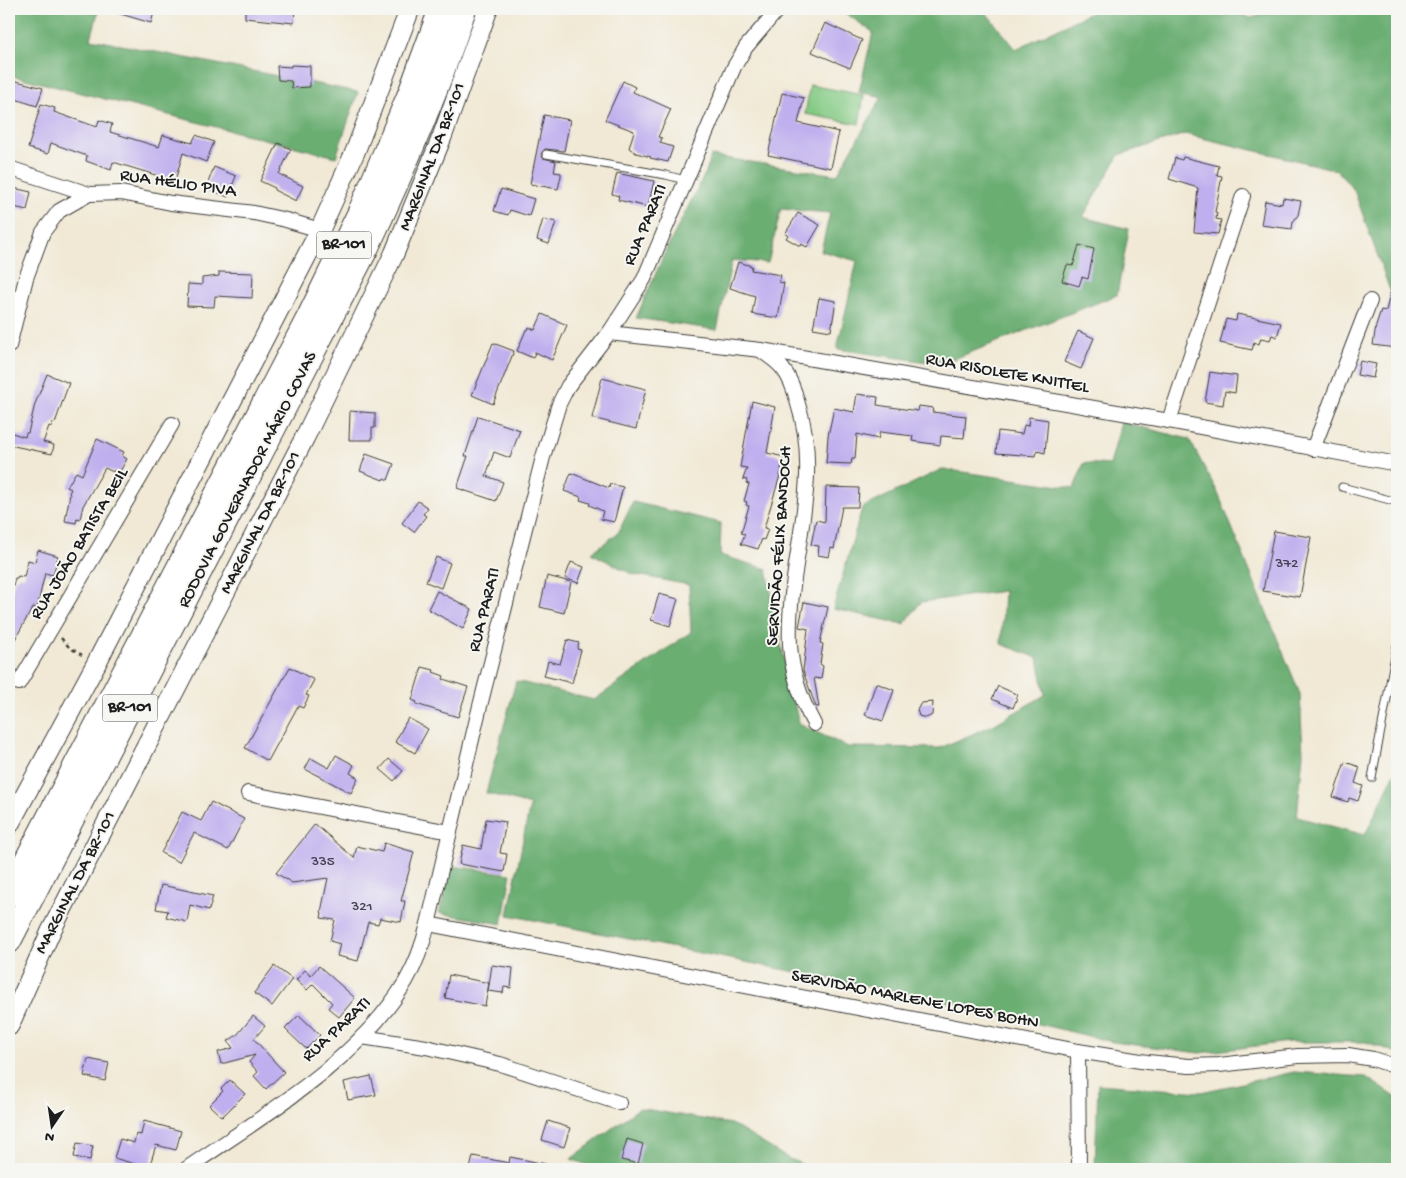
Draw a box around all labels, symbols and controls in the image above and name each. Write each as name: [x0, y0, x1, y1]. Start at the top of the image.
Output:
street label: MARGINAL DA BR-101: [395, 80, 471, 234]
street label: RUA HÉLIO PIVA: [119, 165, 239, 203]
street label: RUA PARATI: [619, 181, 673, 269]
road number: BR-101: [316, 232, 372, 258]
street label: RODOVIA GOVERNADOR MÁRIO COVAS: [173, 347, 322, 612]
street label: RUA RISOLETE KNITTEL: [924, 349, 1092, 399]
street label: SERVIDÃO FÉLIX BANDOCH: [763, 445, 798, 647]
street label: MARGINAL DA BR-101: [216, 448, 306, 598]
street label: RUA JOÃO BATISTA BEIL: [26, 463, 134, 624]
house number: 372: [1275, 555, 1298, 573]
street label: RUA PARATI: [464, 565, 506, 655]
road number: BR-101: [102, 694, 158, 721]
street label: MARGINAL DA BR-101: [31, 808, 121, 958]
house number: 335: [310, 853, 335, 871]
house number: 321: [350, 898, 373, 916]
street label: SERVIDÃO MARLENE LOPES BOHN: [790, 966, 1040, 1034]
street label: RUA PARATI: [298, 993, 376, 1067]
north arrow: [28, 1100, 78, 1150]
text: N: [43, 1127, 56, 1146]

